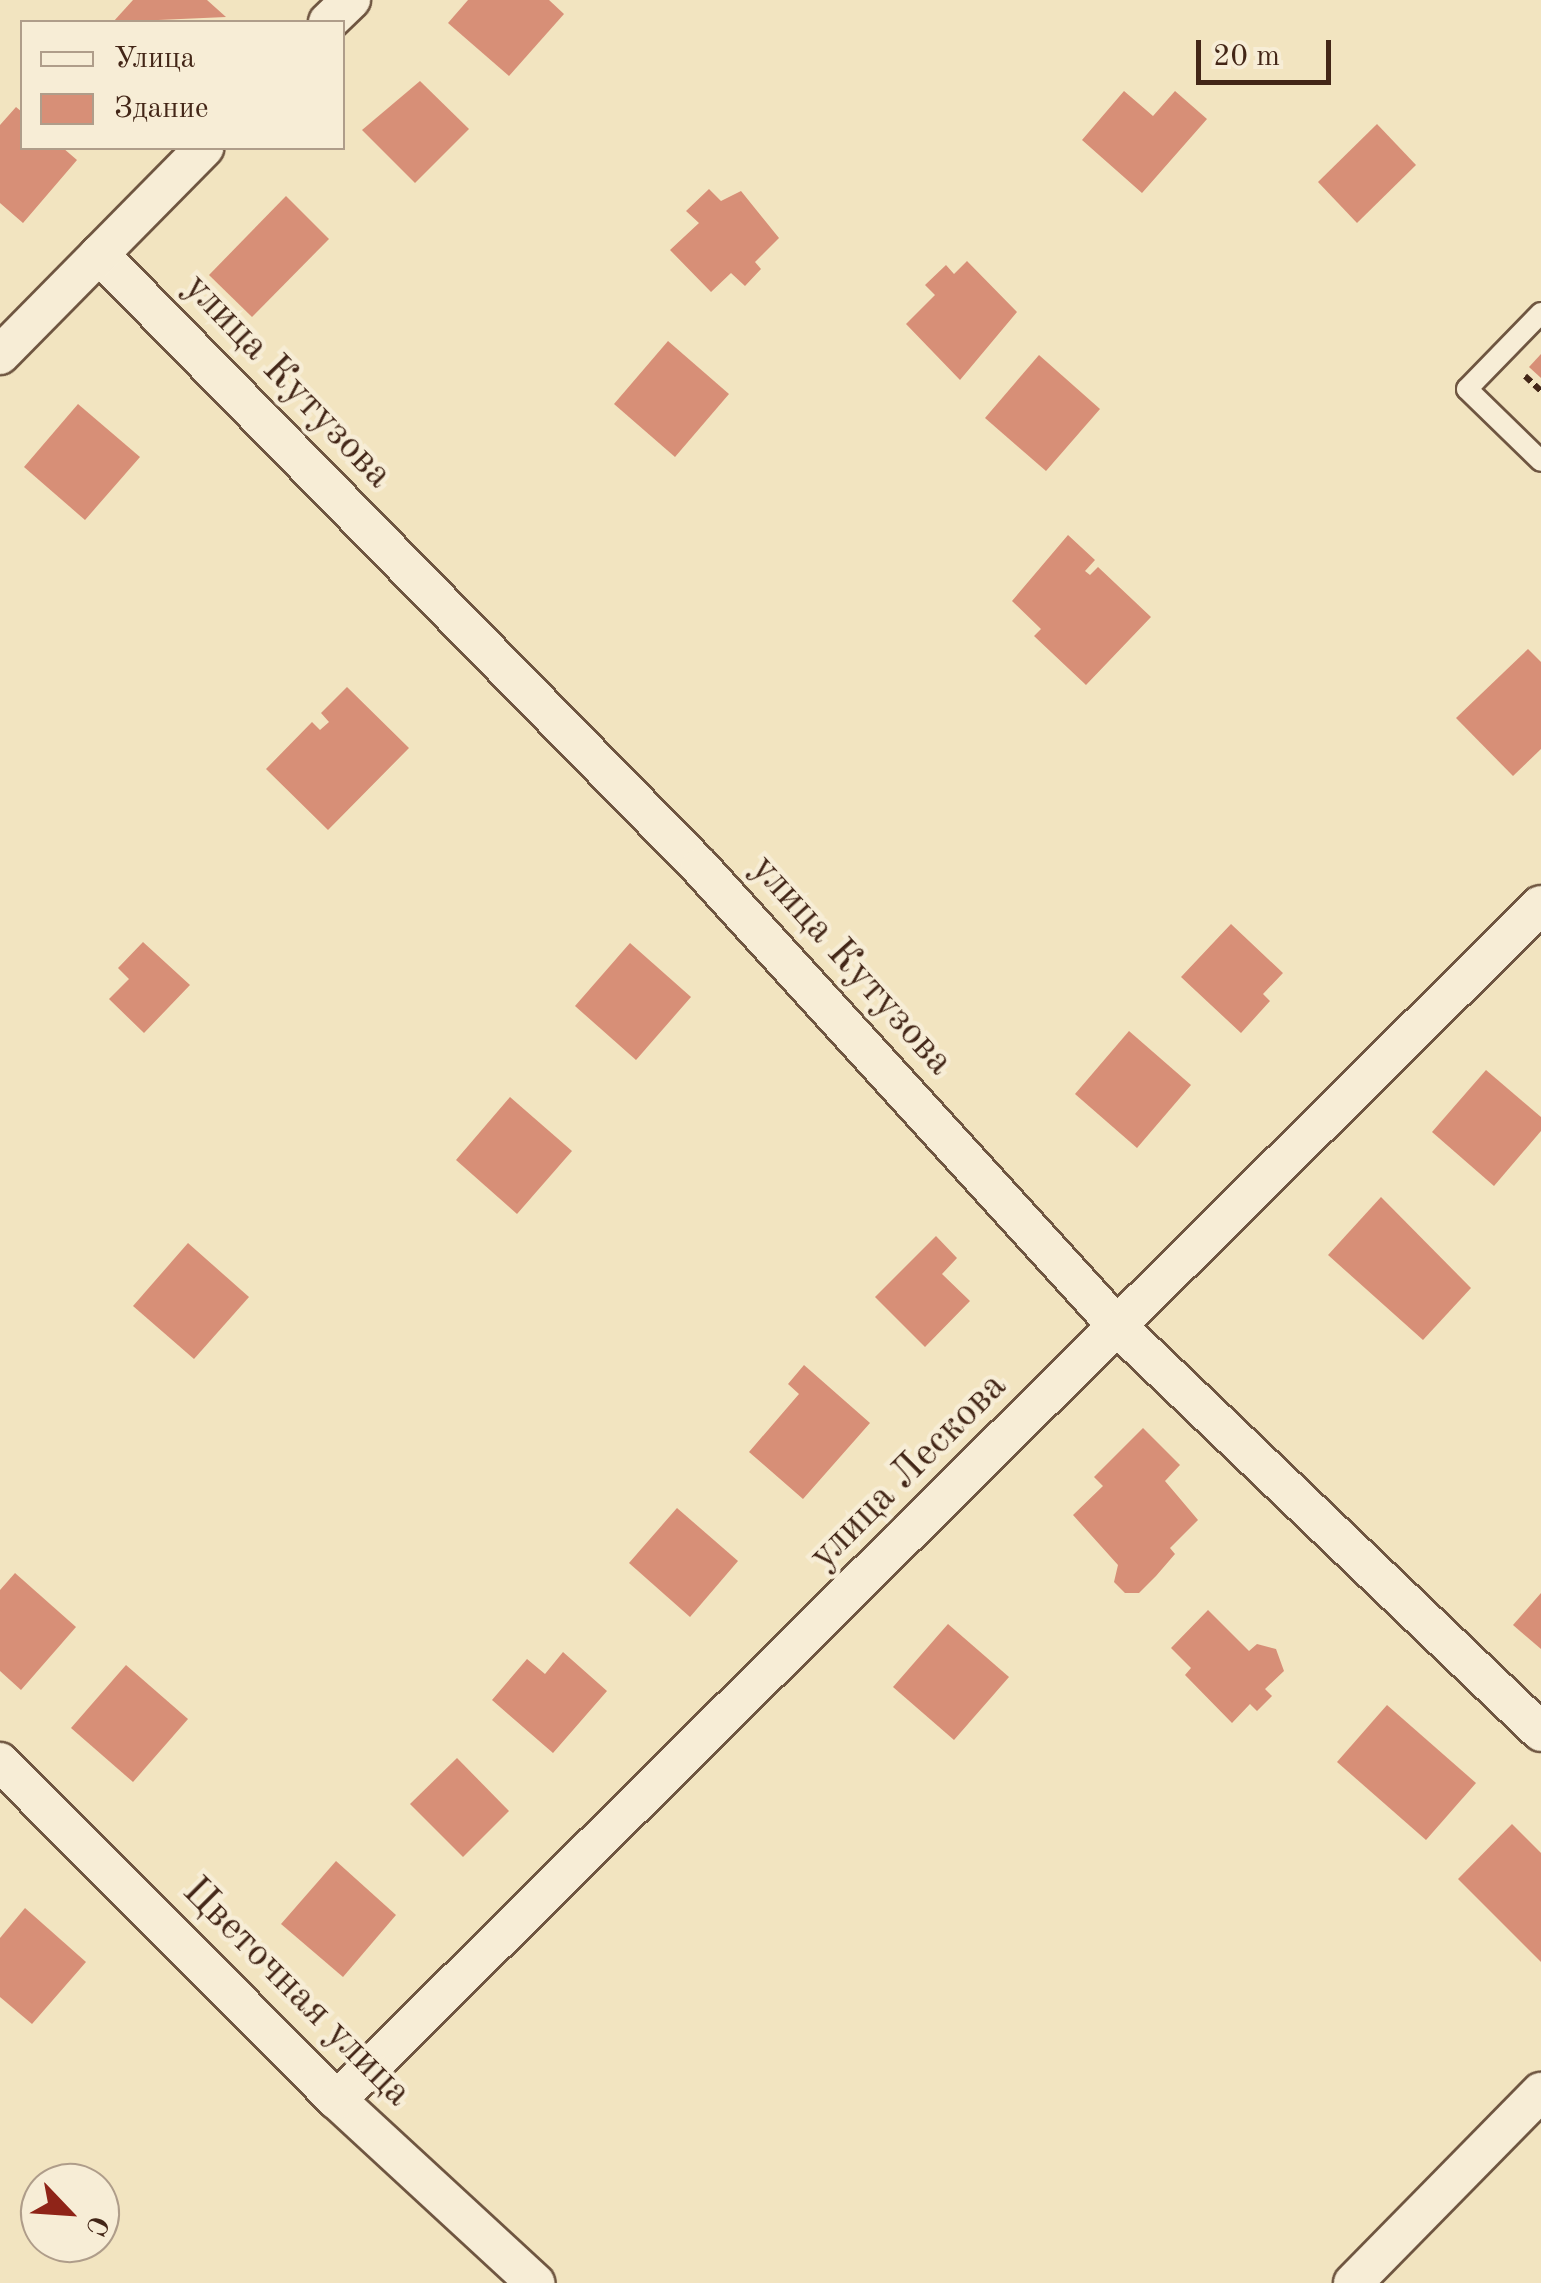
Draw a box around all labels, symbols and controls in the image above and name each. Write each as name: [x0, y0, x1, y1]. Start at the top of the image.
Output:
legend: [20, 20, 345, 150]
scale bar: [1201, 20, 1336, 82]
text: 20 m: [1213, 42, 1280, 72]
text: Улица: [114, 44, 195, 74]
text: Здание: [114, 94, 209, 124]
street label: улица Кутузова: [172, 265, 402, 499]
street label: улица Кутузова: [739, 846, 963, 1086]
street label: улица Лескова: [800, 1363, 1018, 1581]
street label: Цветочная улица: [171, 1868, 421, 2118]
north arrow: [20, 2163, 120, 2263]
text: С: [79, 2211, 112, 2239]

